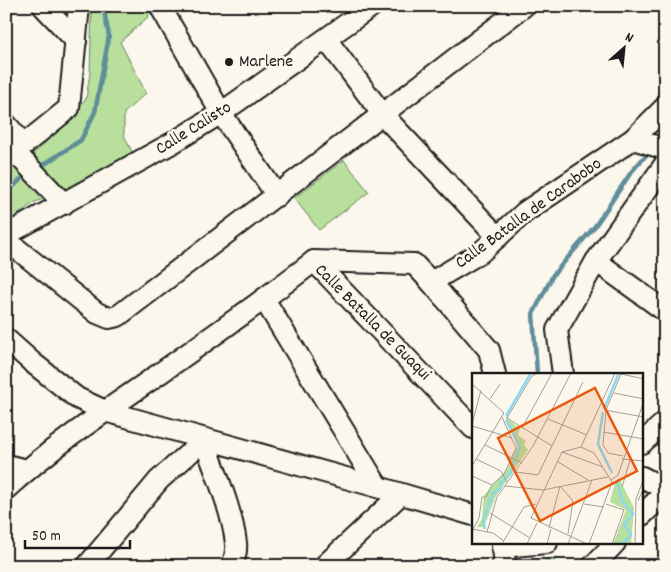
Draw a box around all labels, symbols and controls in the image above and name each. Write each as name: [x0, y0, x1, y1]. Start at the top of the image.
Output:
north arrow: [598, 22, 648, 72]
text: N: [621, 28, 637, 49]
place label: Marlene: [239, 50, 293, 75]
marker: Marlene: [223, 56, 235, 68]
street label: Calle Calisto: [151, 96, 237, 162]
street label: Calle Batalla de Carabobo: [451, 152, 607, 276]
street label: Calle Batalla de Guaqui: [308, 259, 436, 387]
inset map: [472, 373, 644, 544]
scale bar: [25, 517, 130, 549]
text: 50 m: [32, 526, 61, 548]

